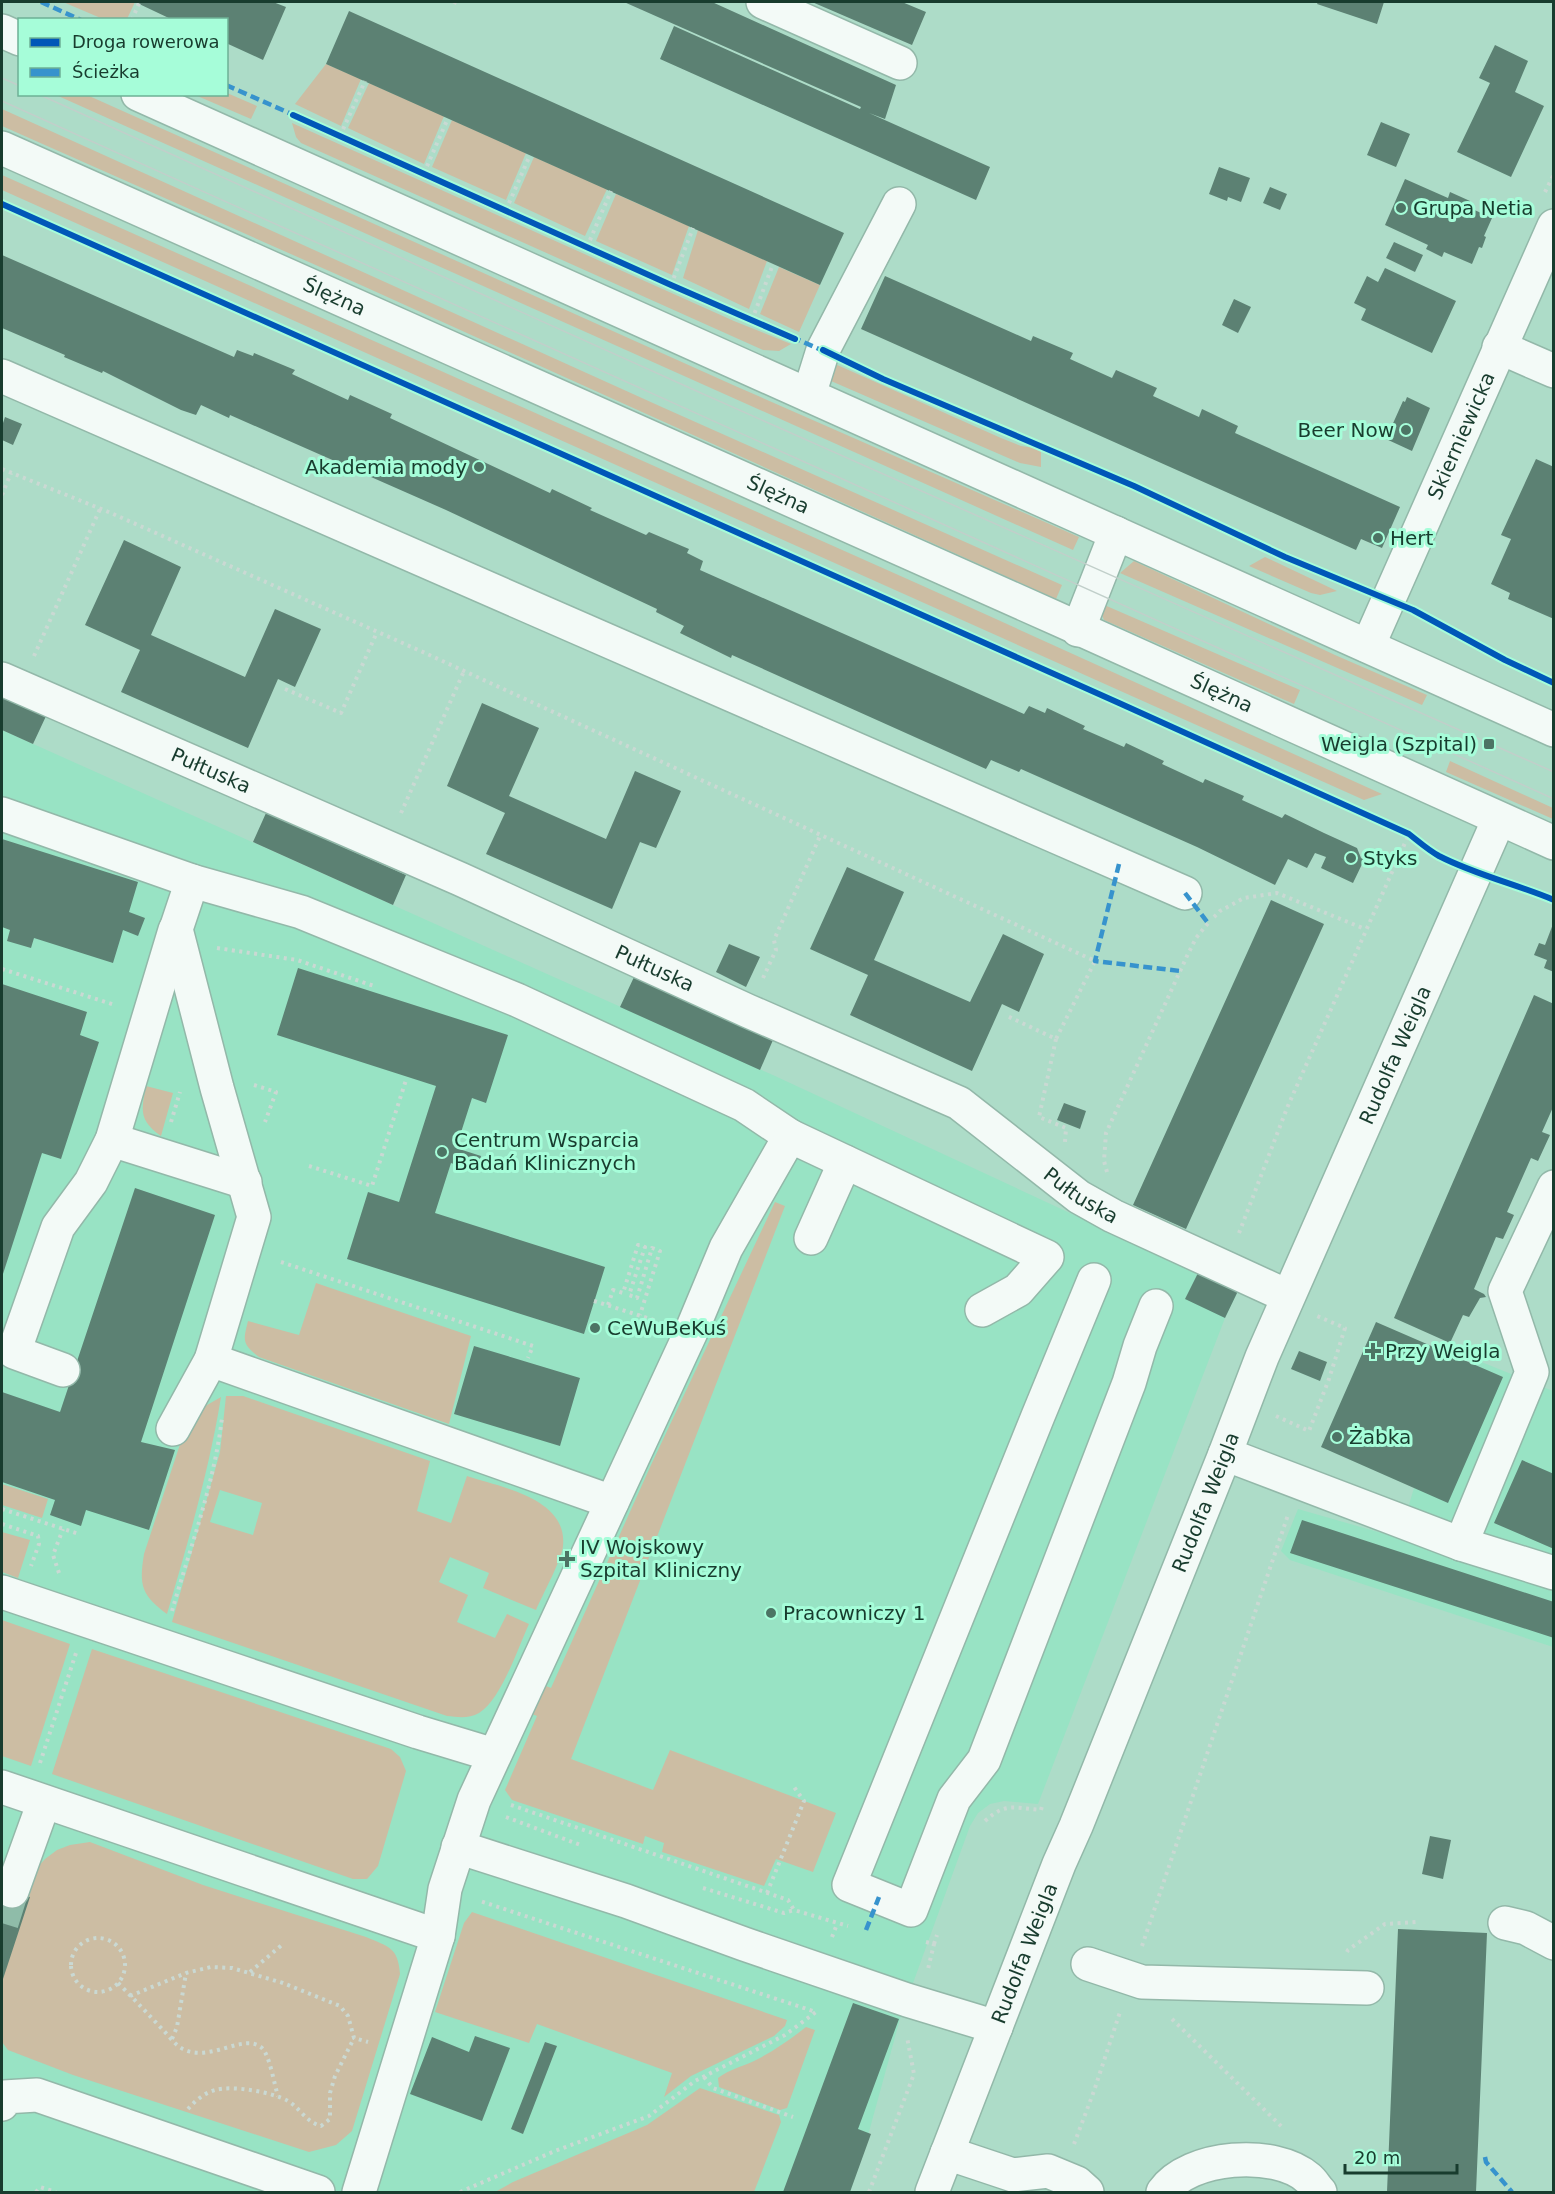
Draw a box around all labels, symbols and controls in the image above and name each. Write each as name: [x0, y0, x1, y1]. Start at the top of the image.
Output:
legend: [18, 18, 228, 96]
text: Droga rowerowa: [72, 31, 220, 52]
text: Ścieżka: [72, 61, 140, 82]
place label: Grupa Netia: [1413, 196, 1534, 220]
marker: Grupa Netia: [1394, 201, 1408, 215]
street label: Ślężna: [299, 272, 369, 321]
street label: Skierniewicka: [1422, 368, 1500, 503]
place label: Beer Now: [1298, 418, 1394, 442]
marker: Beer Now: [1399, 423, 1413, 437]
place label: Akademia mody: [305, 455, 467, 479]
marker: Akademia mody: [472, 460, 486, 474]
street label: Ślężna: [743, 470, 813, 519]
place label: Hert: [1390, 526, 1434, 550]
marker: Hert: [1371, 531, 1385, 545]
street label: Ślężna: [1187, 669, 1257, 718]
place label: Weigla (Szpital): [1321, 732, 1477, 756]
marker: Weigla (Szpital): [1482, 737, 1496, 751]
street label: Pułtuska: [167, 742, 254, 798]
place label: Styks: [1363, 846, 1417, 870]
marker: Styks: [1344, 851, 1358, 865]
street label: Pułtuska: [611, 940, 698, 997]
street label: Rudolfa Weigla: [1354, 982, 1436, 1128]
place label: Centrum Wsparcia Badań Klinicznych: [454, 1128, 639, 1175]
marker: Centrum Wsparcia Badań Klinicznych: [435, 1145, 449, 1159]
street label: Pułtuska: [1039, 1162, 1122, 1228]
place label: CeWuBeKuś: [607, 1316, 726, 1340]
marker: CeWuBeKuś: [588, 1321, 602, 1335]
place label: Przy Weigla: [1385, 1339, 1501, 1363]
marker: Przy Weigla: [1366, 1344, 1380, 1358]
place label: Żabka: [1349, 1425, 1411, 1449]
street label: Rudolfa Weigla: [1167, 1429, 1244, 1576]
marker: Żabka: [1330, 1430, 1344, 1444]
place label: IV Wojskowy Szpital Kliniczny: [580, 1535, 742, 1582]
marker: IV Wojskowy Szpital Kliniczny: [558, 1550, 576, 1568]
place label: Pracowniczy 1: [783, 1601, 925, 1625]
marker: Pracowniczy 1: [764, 1606, 778, 1620]
street label: Rudolfa Weigla: [986, 1880, 1063, 2027]
scale bar: [1345, 2137, 1458, 2175]
text: 20 m: [1354, 2147, 1400, 2168]

